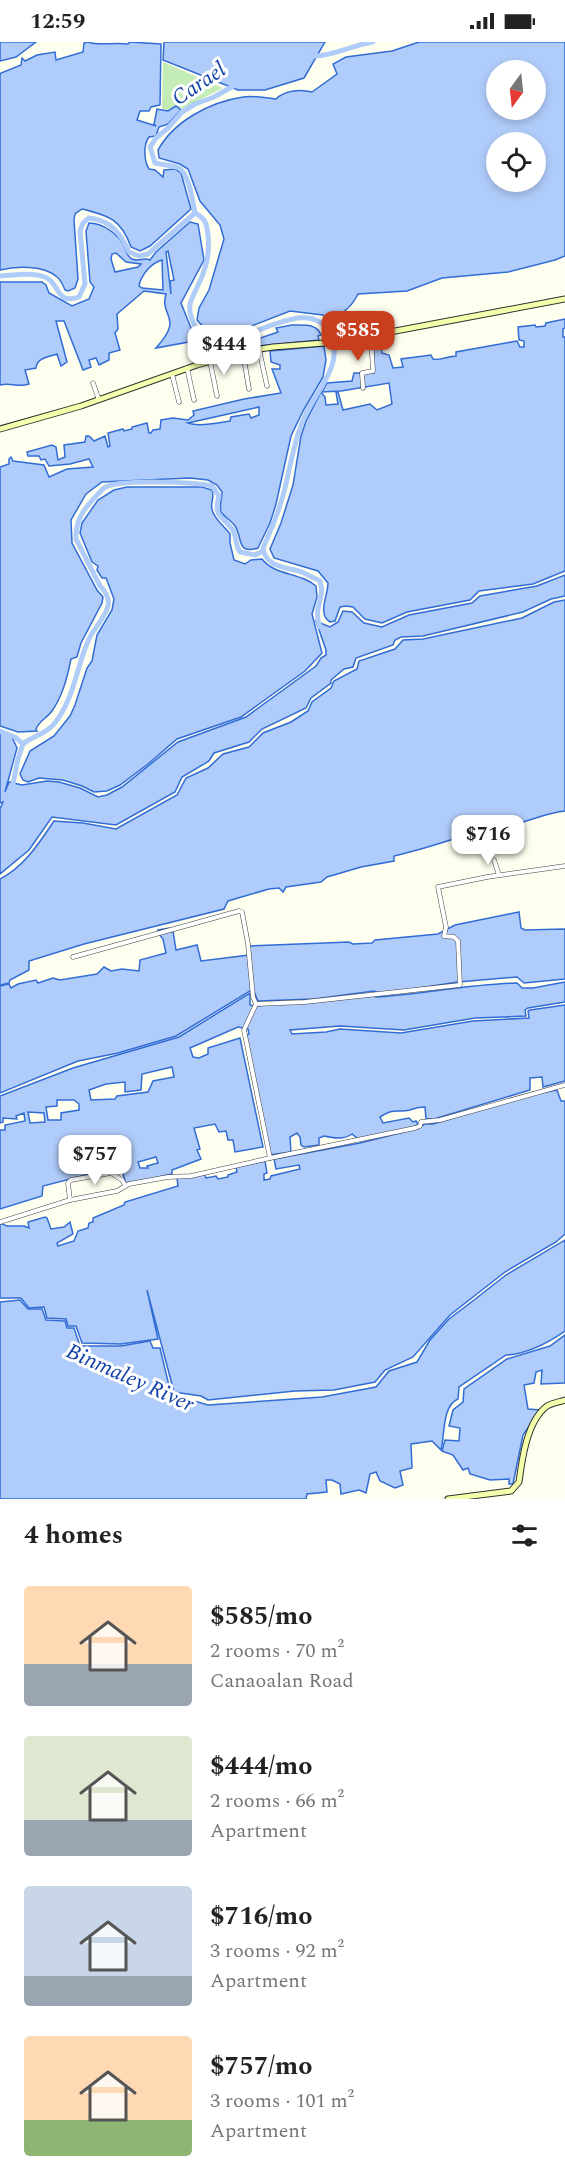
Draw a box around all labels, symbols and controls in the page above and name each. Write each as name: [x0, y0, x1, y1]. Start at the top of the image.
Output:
text: 12:59: [30, 5, 85, 38]
water label: Carael: [165, 54, 233, 114]
north arrow: [486, 60, 546, 120]
map controls: [486, 60, 546, 192]
button: locate: [486, 132, 546, 192]
pin: $585: [322, 311, 394, 362]
text: $585: [336, 315, 380, 345]
pin: $444: [188, 325, 260, 376]
text: $444: [202, 329, 246, 359]
pin: $716: [452, 815, 524, 866]
text: $716: [466, 819, 510, 849]
pin: $757: [59, 1135, 131, 1186]
text: $757: [73, 1139, 117, 1169]
water label: Binmaley River: [61, 1335, 200, 1421]
text: 4 homes: [24, 1515, 123, 1555]
icon: filters: [508, 1519, 541, 1552]
text: $585/mo: [210, 1596, 313, 1636]
icon: home: [72, 1610, 144, 1682]
text: 2 rooms · 70 m²: [210, 1636, 344, 1666]
text: Canaoalan Road: [210, 1666, 354, 1696]
text: $444/mo: [210, 1746, 313, 1786]
icon: home: [72, 1760, 144, 1832]
text: 2 rooms · 66 m²: [210, 1786, 344, 1816]
text: Apartment: [210, 1816, 307, 1846]
text: $716/mo: [210, 1896, 313, 1936]
icon: home: [72, 1910, 144, 1982]
text: 3 rooms · 92 m²: [210, 1936, 344, 1966]
text: Apartment: [210, 1966, 307, 1996]
text: $757/mo: [210, 2046, 313, 2086]
icon: home: [72, 2060, 144, 2132]
text: 3 rooms · 101 m²: [210, 2086, 354, 2116]
text: Apartment: [210, 2116, 307, 2146]

